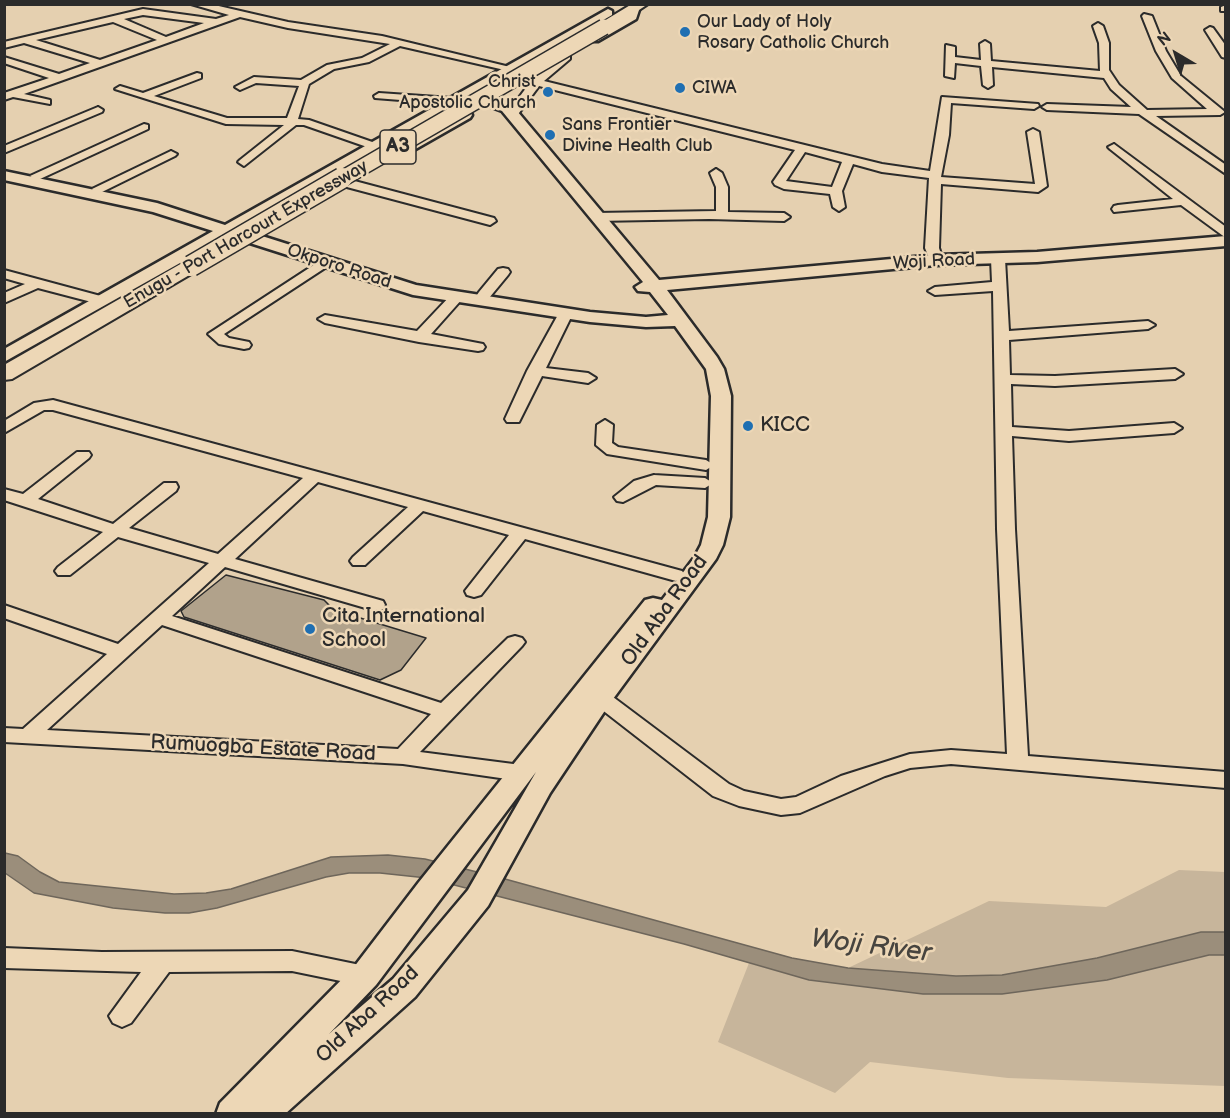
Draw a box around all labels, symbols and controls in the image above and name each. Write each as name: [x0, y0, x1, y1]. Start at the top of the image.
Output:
place label: Our Lady of Holy Rosary Catholic Church: [697, 11, 889, 54]
north arrow: [1146, 24, 1206, 84]
marker: Our Lady of Holy Rosary Catholic Church: [678, 25, 692, 39]
text: N: [1154, 28, 1175, 51]
place label: Christ Apostolic Church: [399, 71, 536, 113]
place label: CIWA: [692, 77, 736, 99]
marker: CIWA: [673, 81, 687, 95]
marker: Christ Apostolic Church: [541, 85, 555, 99]
place label: Sans Frontier Divine Health Club: [562, 114, 713, 156]
marker: Sans Frontier Divine Health Club: [543, 128, 557, 142]
road number: A3: [380, 130, 416, 164]
street label: Enugu - Port Harcourt Expressway: [120, 156, 372, 314]
street label: Okporo Road: [284, 240, 394, 294]
street label: Woji Road: [892, 249, 976, 275]
place label: KICC: [760, 413, 810, 439]
marker: KICC: [741, 419, 755, 433]
street label: Old Aba Road: [616, 551, 714, 671]
place label: Cita International School: [322, 604, 485, 654]
marker: Cita International School: [303, 622, 317, 636]
street label: Rumuogba Estate Road: [150, 731, 376, 767]
water label: Woji River: [809, 924, 933, 970]
street label: Old Aba Road: [311, 961, 425, 1069]

